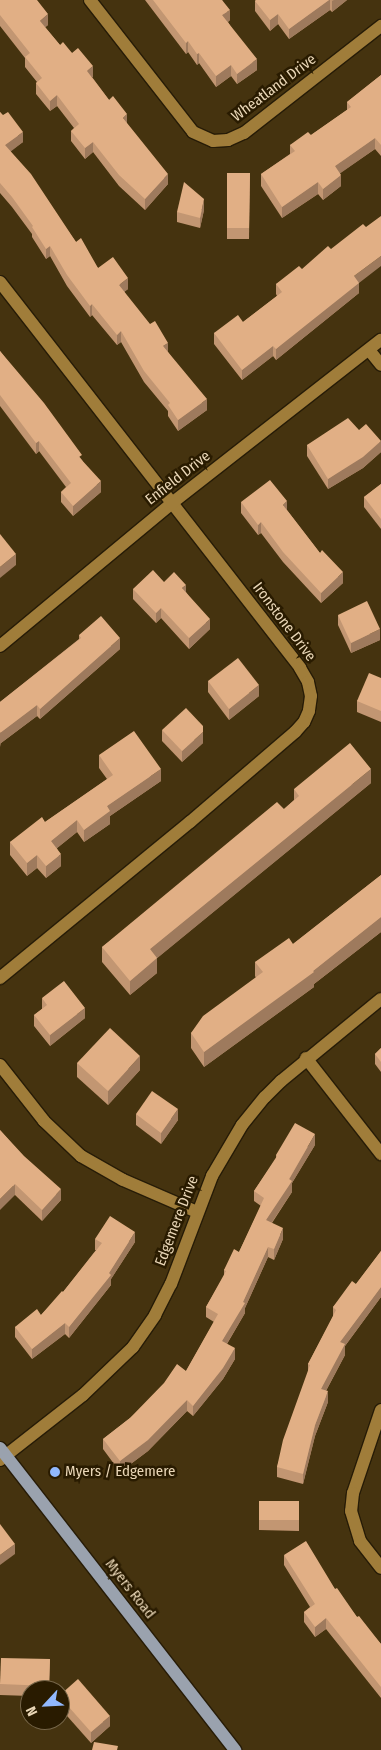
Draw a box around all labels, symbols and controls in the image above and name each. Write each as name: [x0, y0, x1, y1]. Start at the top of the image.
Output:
street label: Wheatland Drive: [228, 50, 320, 126]
street label: Enfield Drive: [142, 447, 214, 509]
street label: Ironstone Drive: [248, 579, 320, 665]
street label: Edgemere Drive: [151, 1173, 203, 1269]
place label: Myers / Edgemere: [65, 1463, 175, 1481]
marker: Myers / Edgemere: [49, 1466, 61, 1478]
street label: Myers Road: [101, 1556, 159, 1622]
north arrow: [20, 1680, 70, 1730]
text: N: [22, 1704, 41, 1719]

